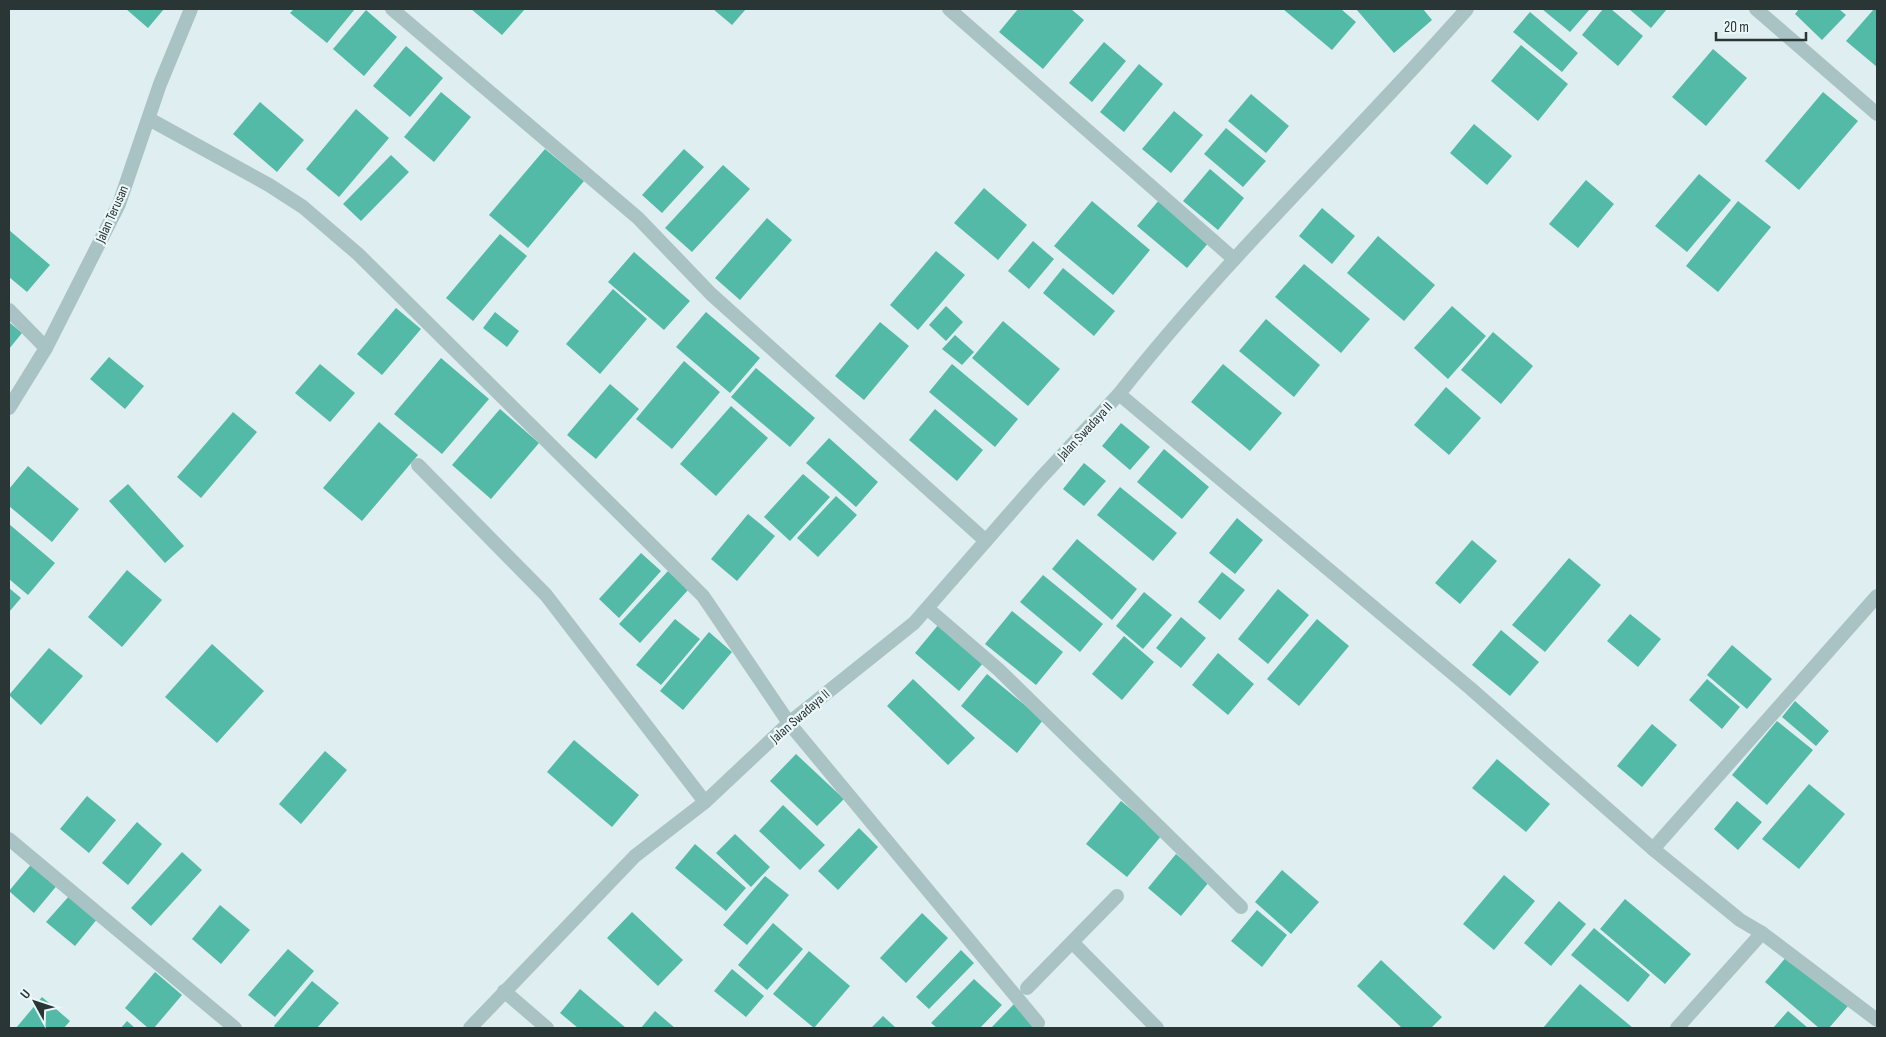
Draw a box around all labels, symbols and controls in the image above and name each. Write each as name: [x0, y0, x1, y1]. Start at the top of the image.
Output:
scale bar: [1716, 10, 1806, 42]
text: 20 m: [1724, 18, 1749, 37]
street label: Jalan Terusan: [91, 183, 132, 246]
street label: Jalan Swadaya II: [1053, 398, 1116, 464]
street label: Jalan Swadaya II: [766, 686, 833, 747]
north arrow: [10, 977, 60, 1027]
text: U: [17, 986, 34, 1002]

